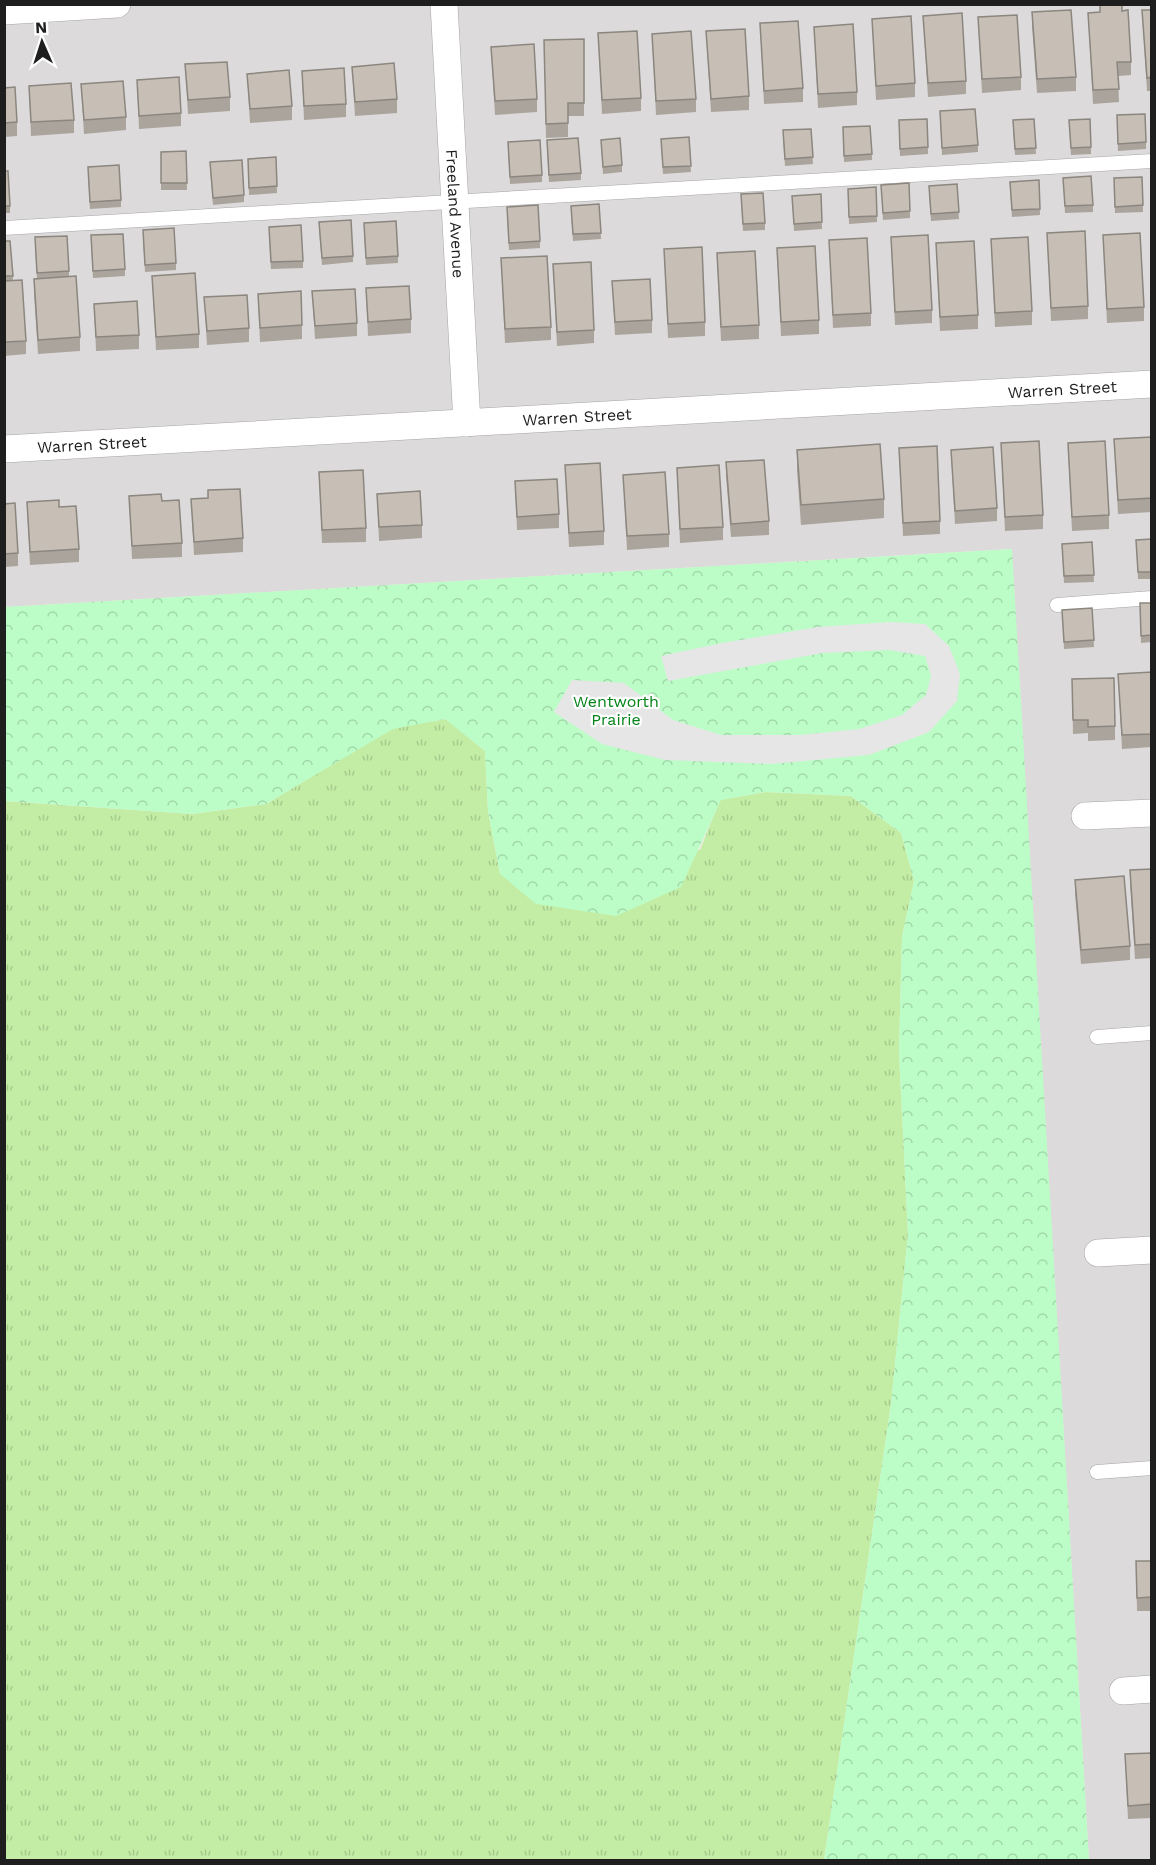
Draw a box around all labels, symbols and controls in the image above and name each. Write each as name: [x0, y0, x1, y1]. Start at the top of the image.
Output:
north arrow: [12, 12, 72, 72]
text: N: [35, 18, 48, 37]
street label: Freeland Avenue: [442, 149, 469, 279]
street label: Warren Street: [1007, 376, 1118, 402]
street label: Warren Street: [522, 404, 633, 429]
street label: Warren Street: [37, 431, 147, 457]
park label: Wentworth Prairie: [573, 692, 659, 729]

